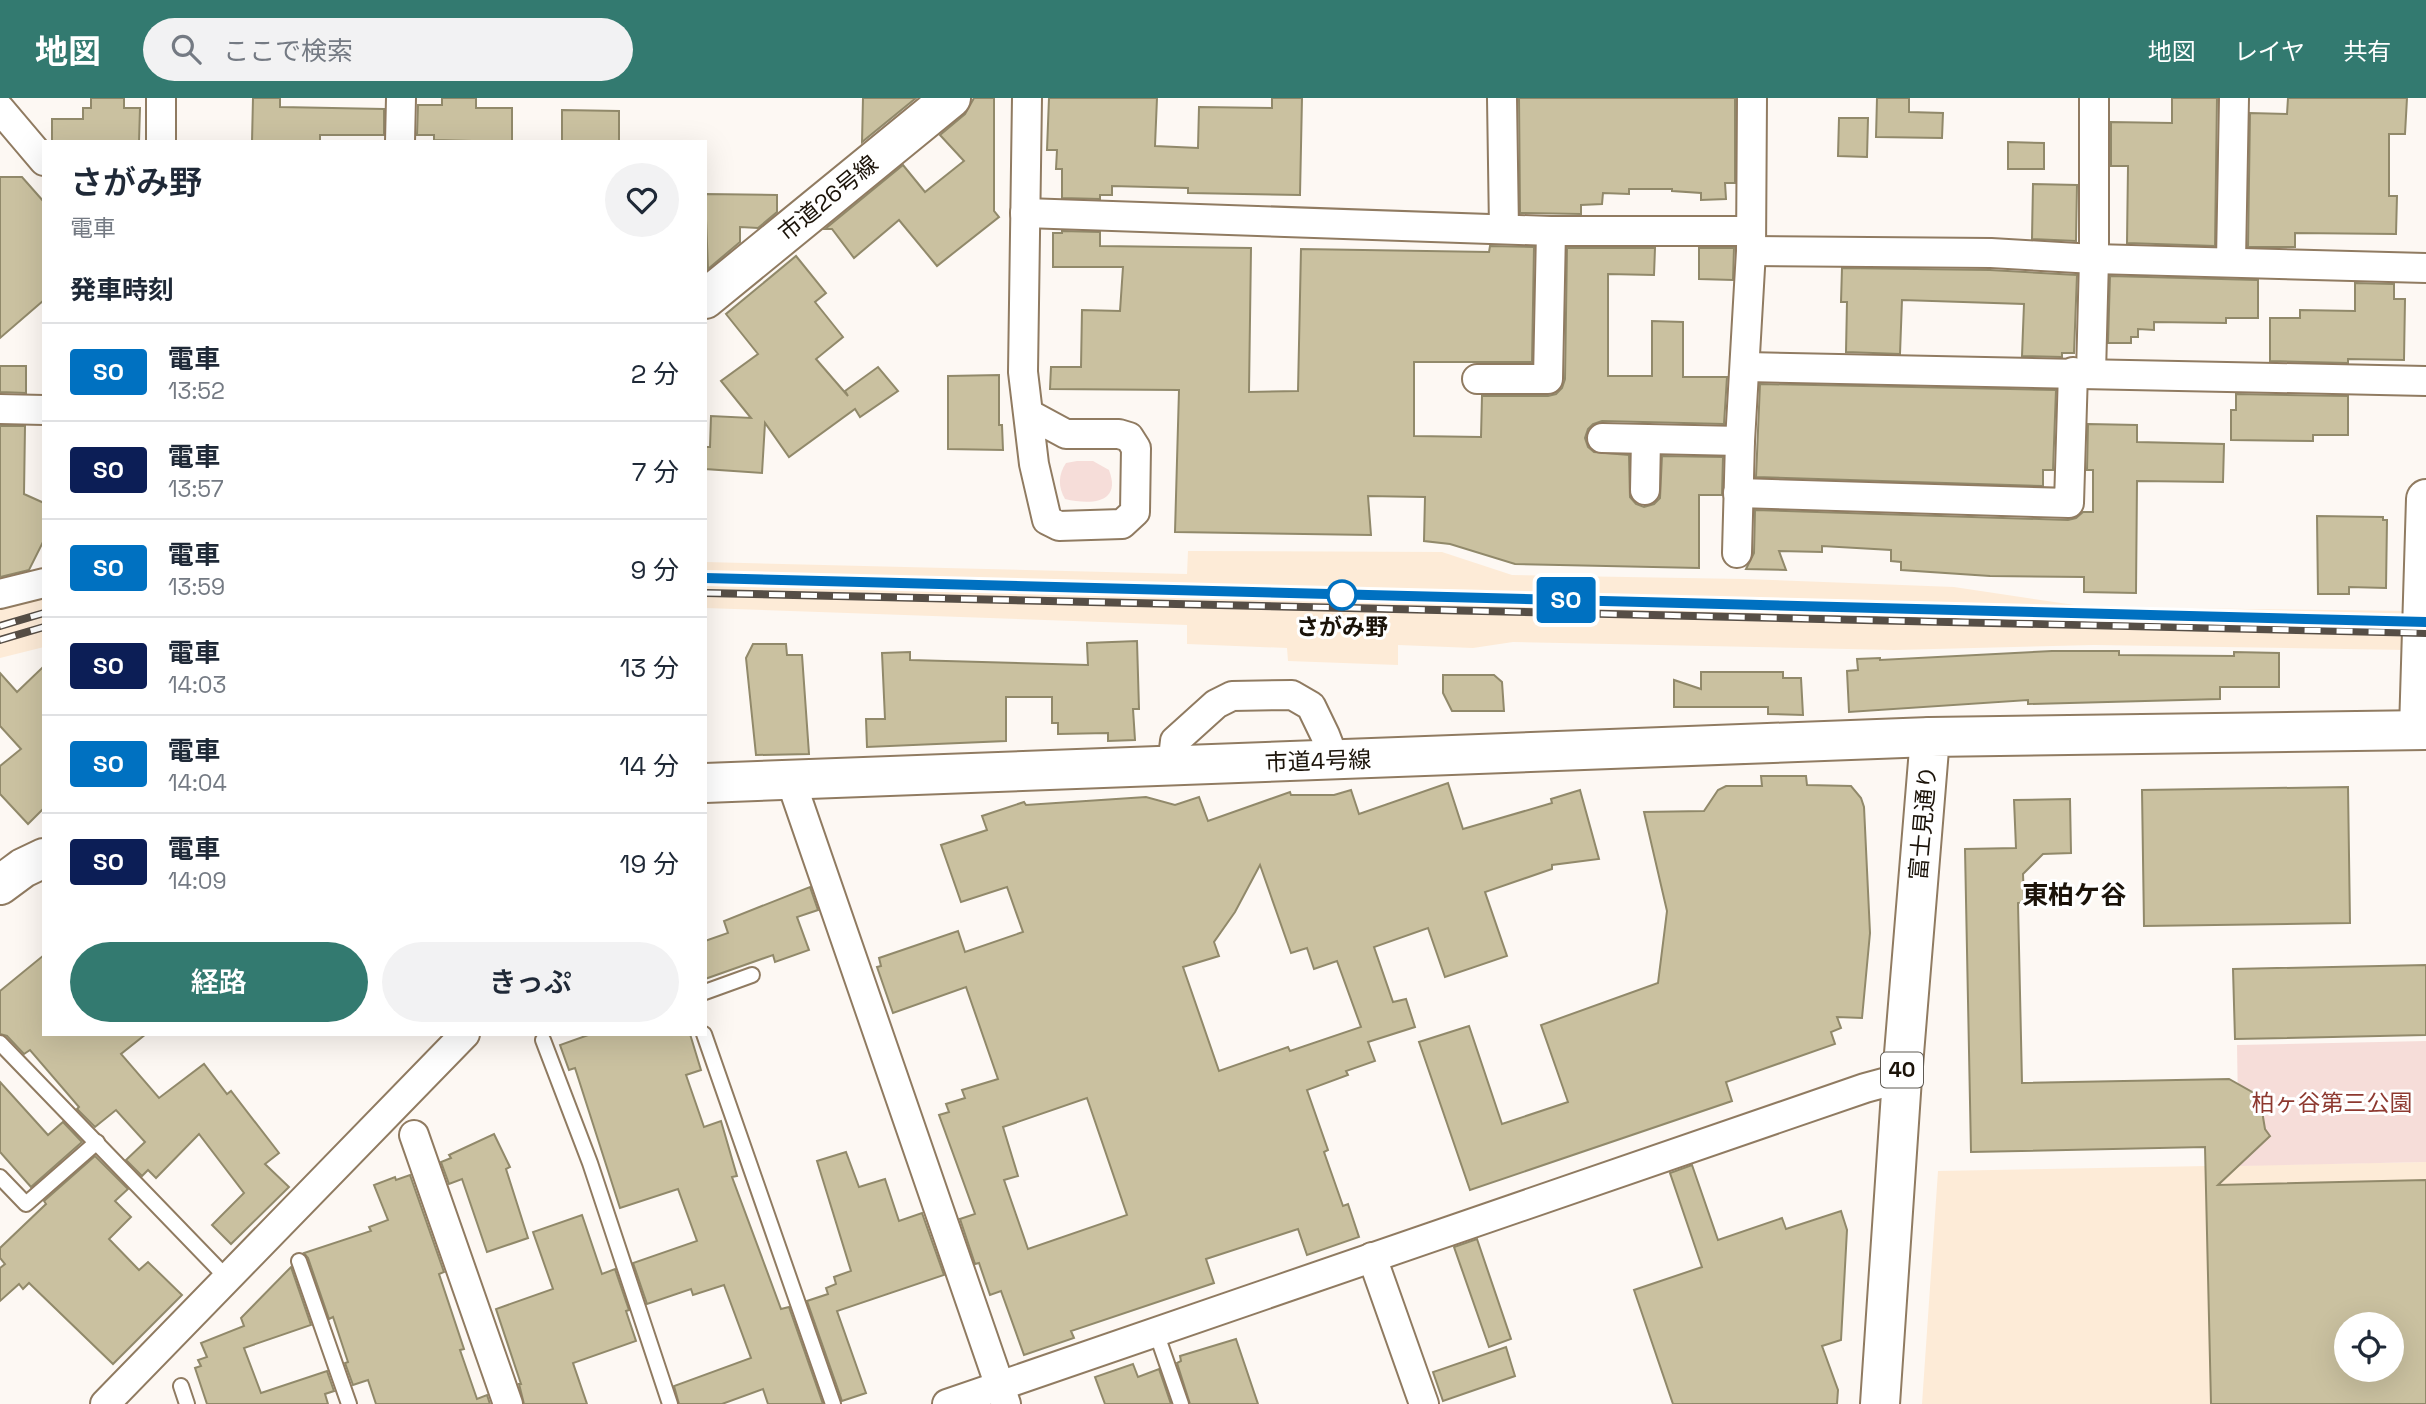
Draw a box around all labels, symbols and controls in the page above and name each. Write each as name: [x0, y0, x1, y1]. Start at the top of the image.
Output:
search box: [143, 18, 633, 81]
icon: search: [167, 30, 205, 68]
text: 地図: [35, 31, 101, 73]
text: ここで検索: [223, 34, 353, 68]
text: 地図: [2148, 36, 2196, 67]
text: レイヤ: [2234, 36, 2305, 67]
text: 共有: [2343, 36, 2391, 67]
street label: 市道26号線: [772, 149, 884, 247]
text: さがみ野: [70, 162, 202, 204]
button: heart: [605, 163, 679, 237]
text: 電車: [70, 213, 116, 243]
text: 発車時刻: [70, 273, 174, 307]
text: 電車: [168, 342, 220, 376]
text: SO: [93, 356, 124, 387]
text: 2 分: [631, 357, 679, 391]
text: 13:52: [168, 376, 225, 406]
text: 電車: [168, 440, 220, 474]
text: SO: [93, 454, 124, 485]
text: 7 分: [632, 455, 679, 489]
text: 13:57: [168, 474, 224, 504]
text: 電車: [168, 538, 220, 572]
text: SO: [93, 552, 124, 583]
text: 9 分: [630, 553, 679, 587]
text: 13:59: [168, 572, 225, 602]
line badge: SO: [1534, 577, 1598, 623]
marker: さがみ野: [1327, 580, 1357, 610]
text: SO: [1551, 584, 1581, 615]
place label: さがみ野: [1296, 612, 1388, 642]
text: 電車: [168, 636, 220, 670]
text: SO: [93, 650, 124, 681]
text: 13 分: [620, 651, 679, 685]
text: 14:03: [168, 670, 226, 700]
text: 電車: [168, 734, 220, 768]
street label: 市道4号線: [1264, 744, 1372, 778]
text: SO: [93, 748, 124, 779]
text: 14 分: [619, 749, 679, 783]
street label: 富士見通り: [1903, 764, 1943, 882]
text: 14:04: [168, 768, 227, 798]
text: 電車: [168, 832, 220, 866]
text: SO: [93, 846, 124, 877]
text: 19 分: [620, 847, 679, 881]
text: 14:09: [168, 866, 227, 896]
district label: 東柏ケ谷: [2022, 878, 2126, 912]
button: 経路: [70, 942, 368, 1022]
button: きっぷ: [382, 942, 679, 1022]
road number: 40: [1881, 1052, 1923, 1088]
park label: 柏ヶ谷第三公園: [2252, 1088, 2413, 1118]
map controls: [2334, 1312, 2404, 1382]
button: locate: [2334, 1312, 2404, 1382]

